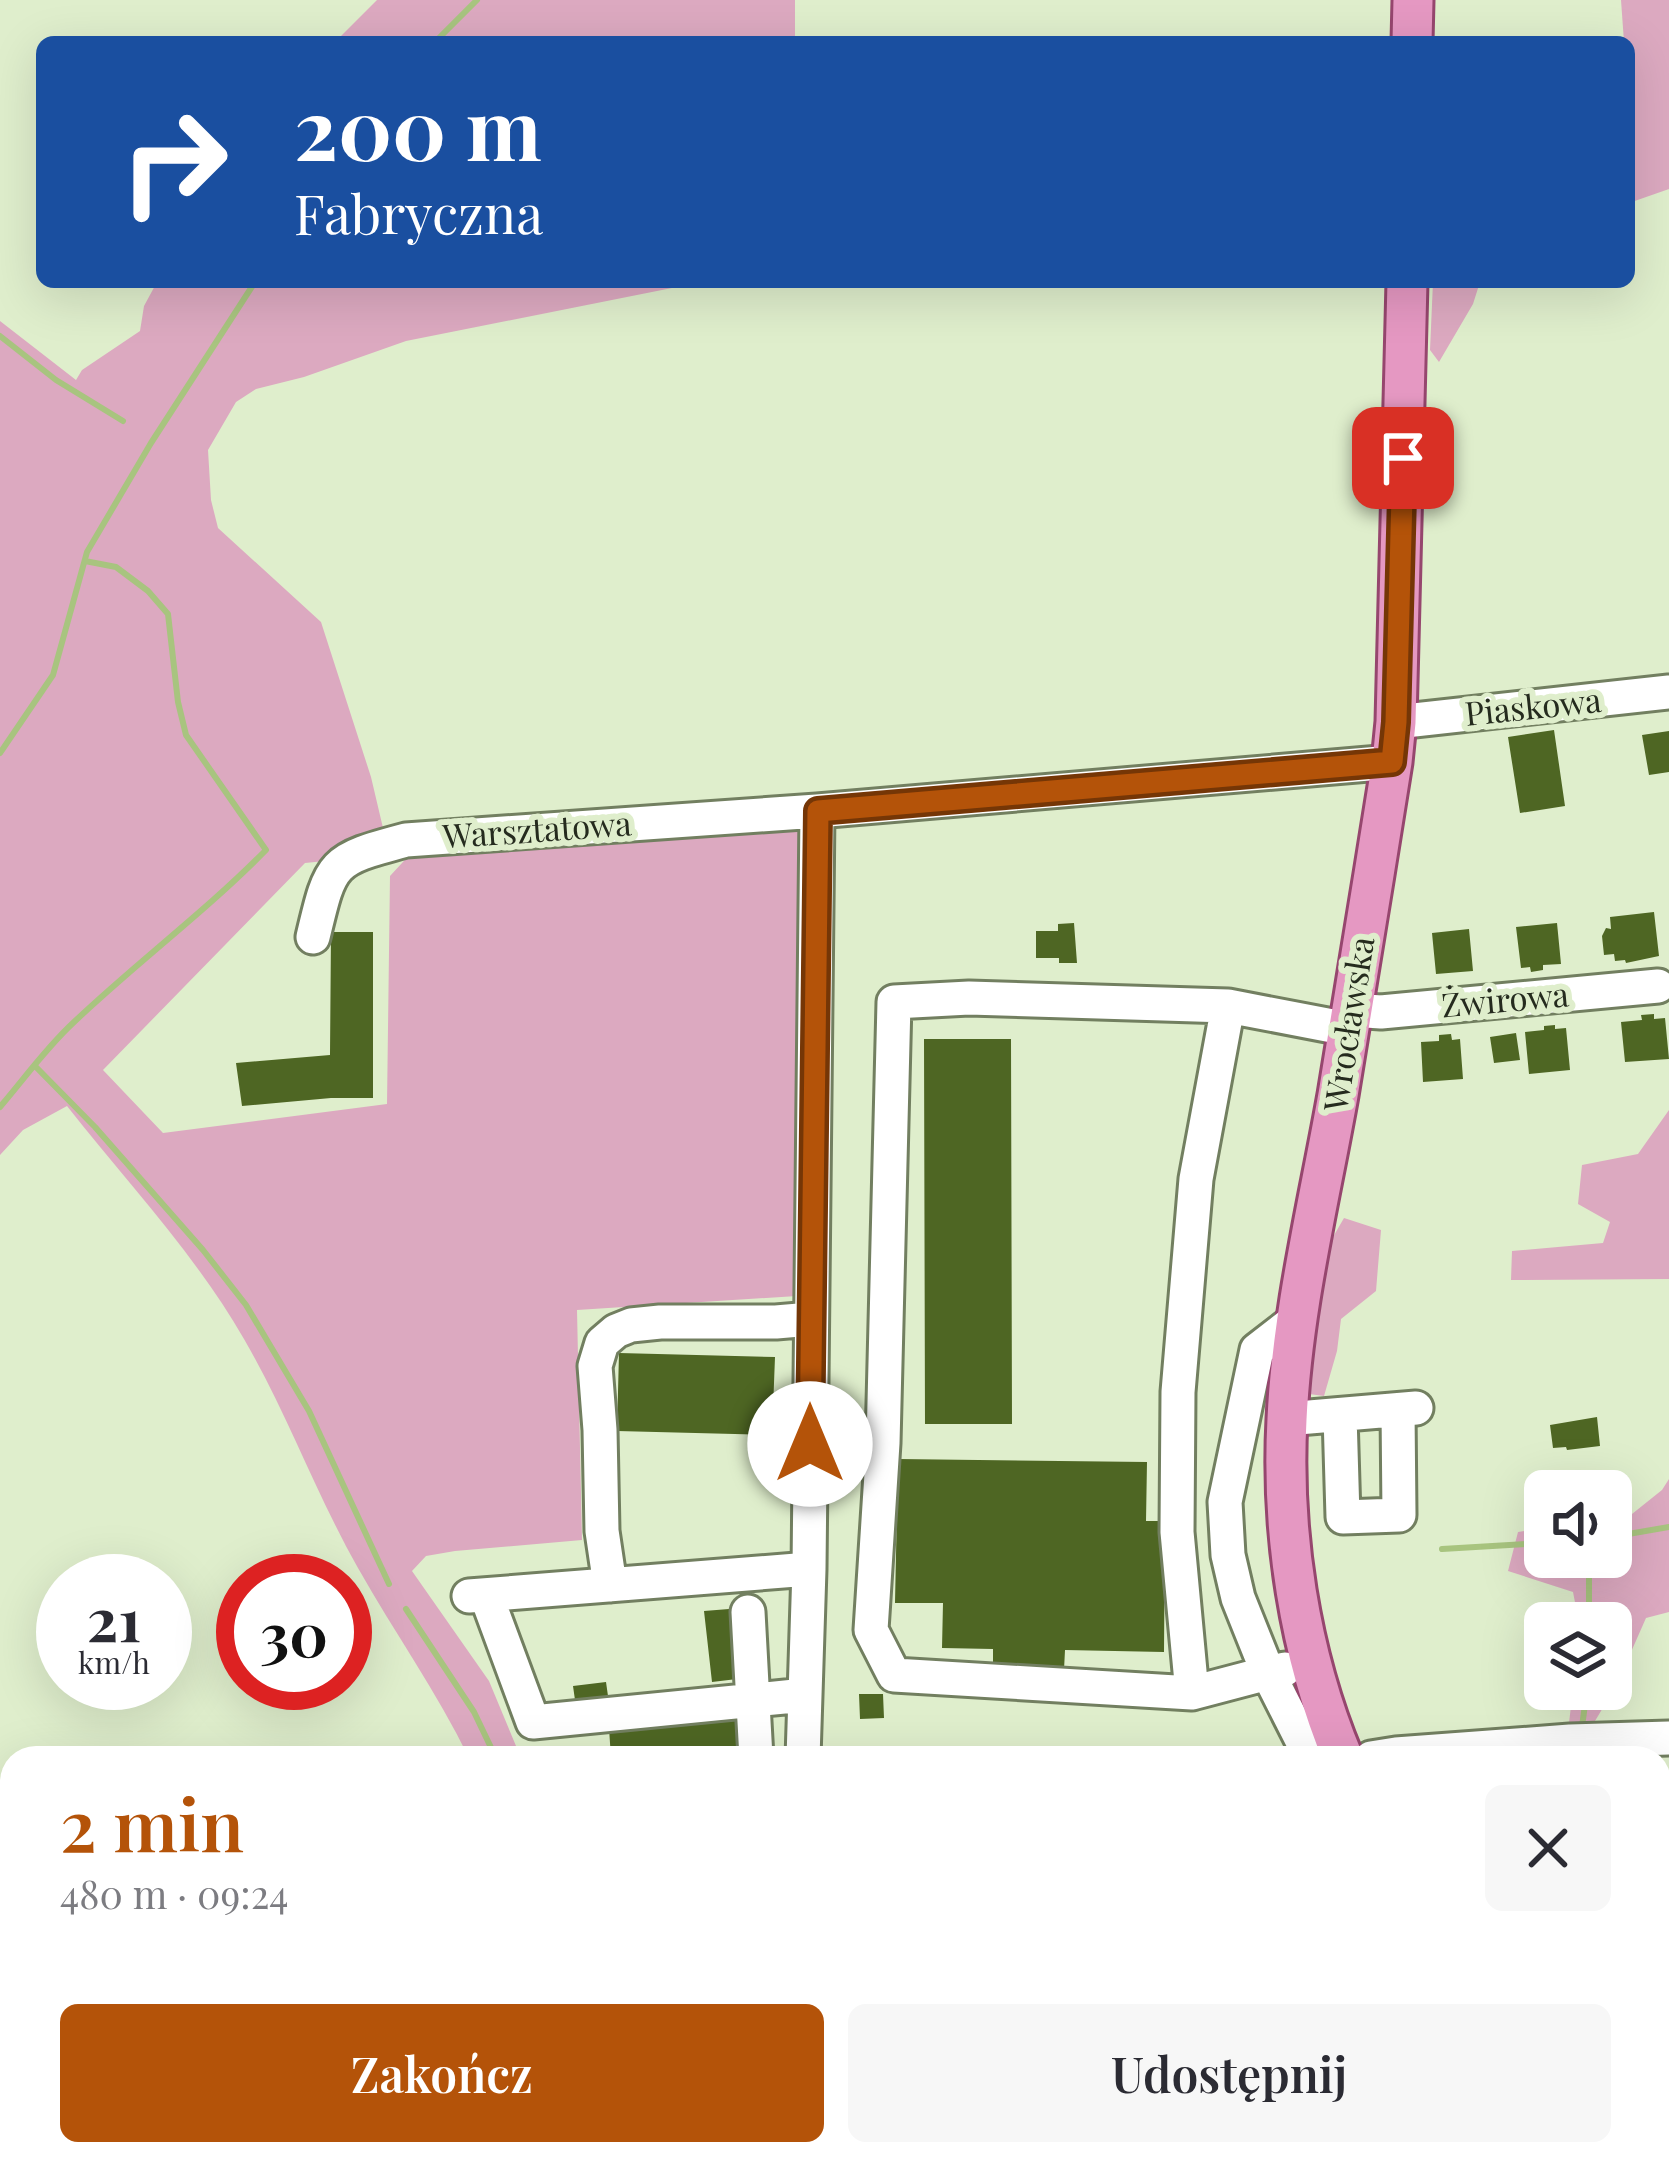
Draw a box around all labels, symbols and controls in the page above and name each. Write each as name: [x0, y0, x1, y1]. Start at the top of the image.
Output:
text: 200 m: [294, 70, 542, 182]
icon: right: [96, 84, 252, 240]
text: Fabryczna: [294, 177, 543, 249]
pin: [1352, 407, 1454, 509]
icon: arrive: [1370, 425, 1436, 491]
street label: Piaskowa: [1462, 676, 1604, 734]
street label: Warsztatowa: [440, 799, 633, 857]
street label: Wrocławska: [1311, 933, 1383, 1115]
street label: Żwirowa: [1439, 970, 1571, 1025]
position arrow: [747, 1381, 873, 1507]
map controls: [1524, 1470, 1632, 1710]
button: sound: [1524, 1470, 1632, 1578]
speed limit sign: 30: [216, 1554, 372, 1710]
text: 21: [87, 1577, 141, 1657]
button: layers: [1524, 1602, 1632, 1710]
text: km/h: [78, 1642, 150, 1682]
text: 2 min: [60, 1774, 244, 1870]
button: close: [1485, 1785, 1611, 1911]
text: 480 m · 09:24: [60, 1867, 289, 1919]
button: Zakończ: [60, 2004, 824, 2142]
button: Udostępnij: [848, 2004, 1611, 2142]

